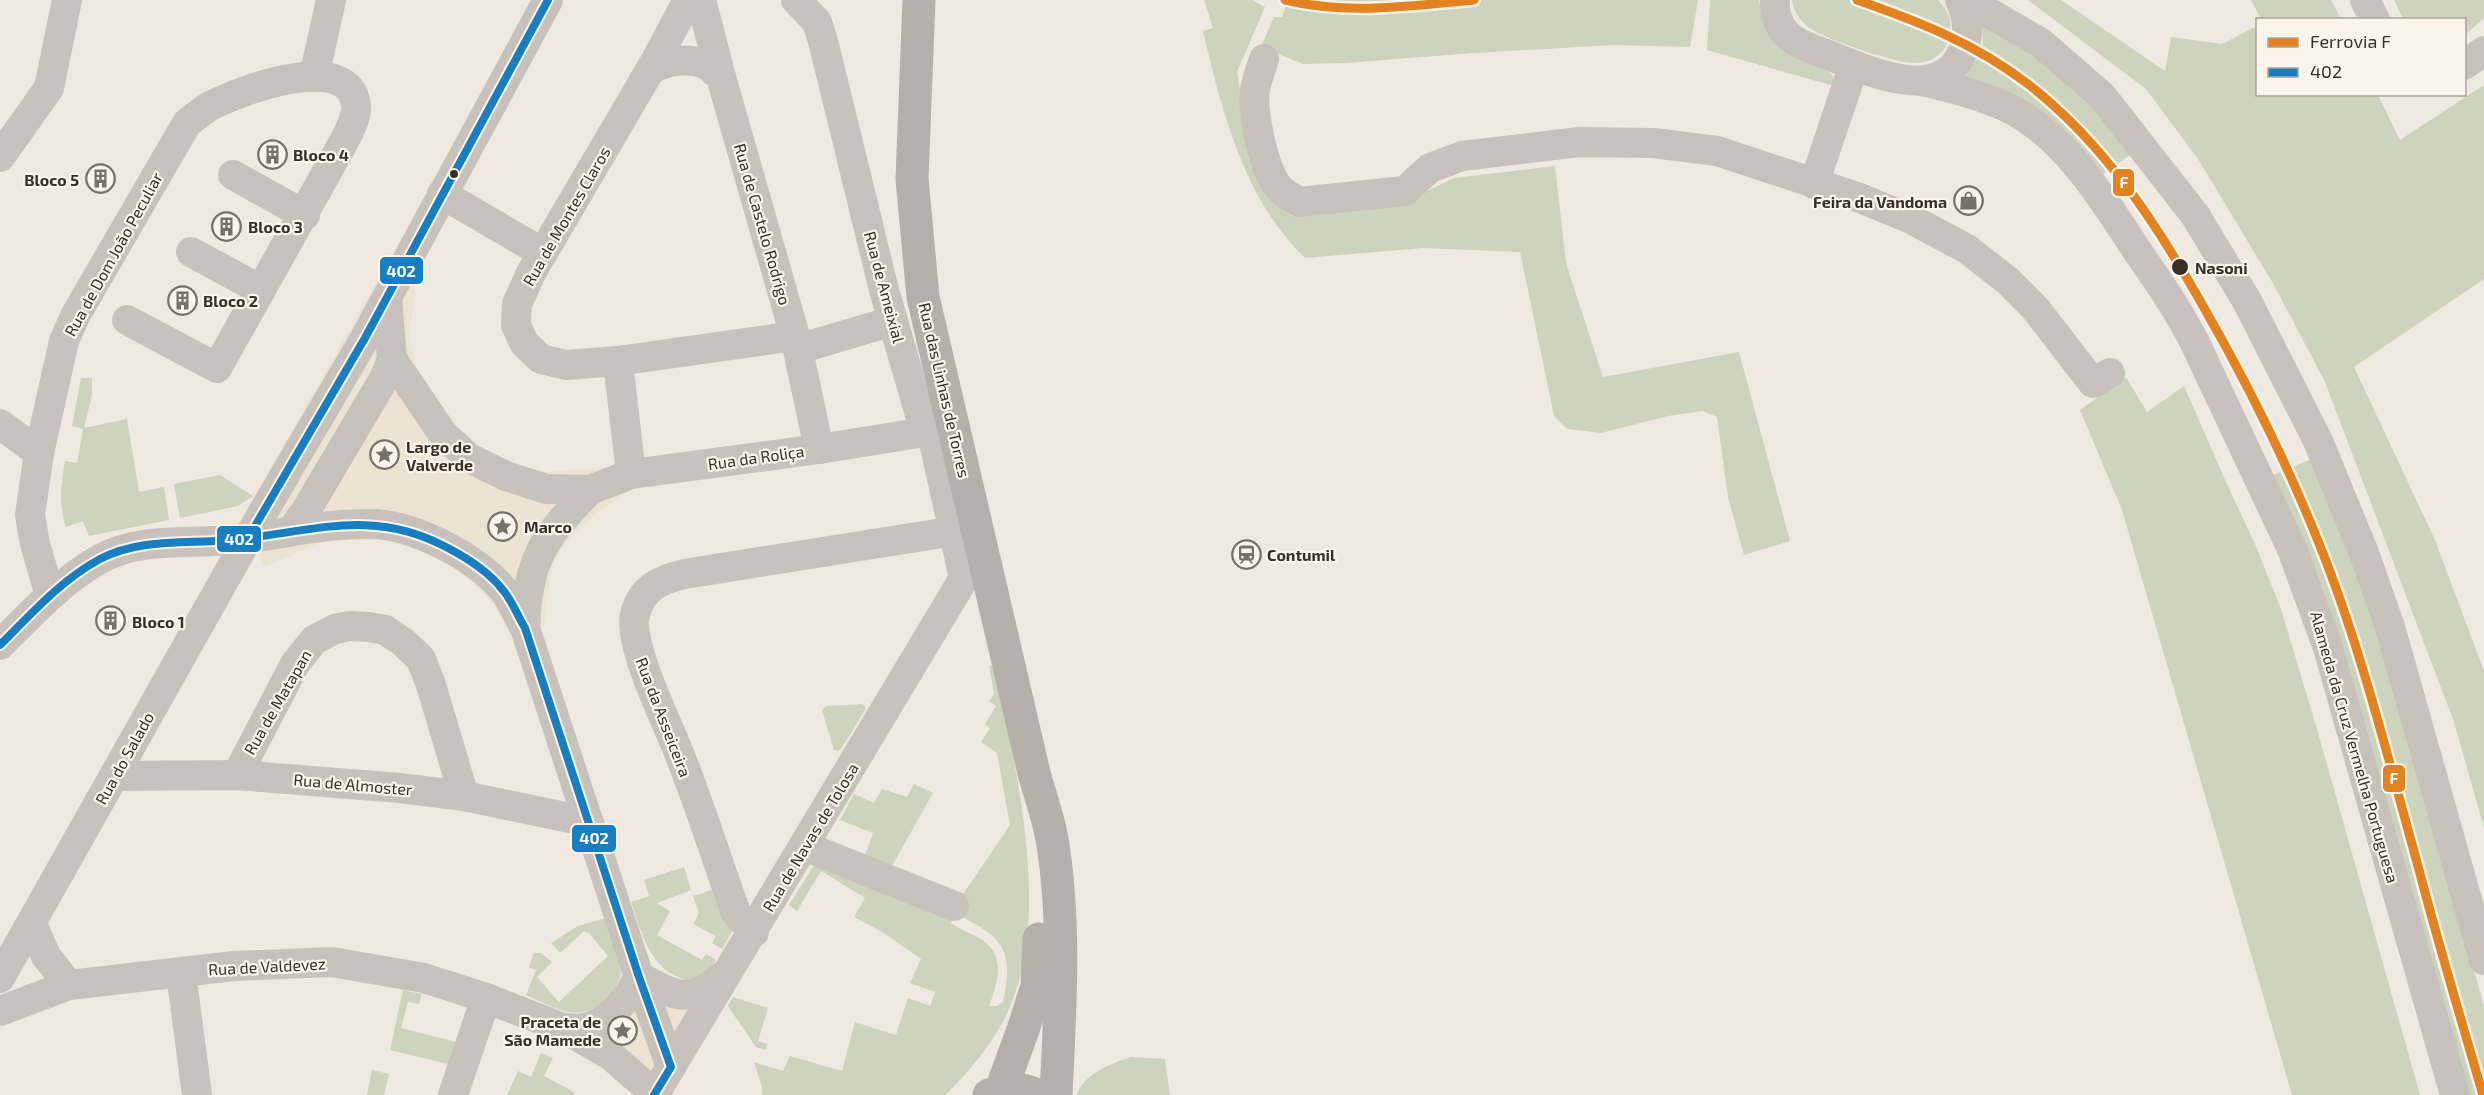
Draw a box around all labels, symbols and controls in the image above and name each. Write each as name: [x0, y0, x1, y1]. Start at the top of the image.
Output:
legend: [2256, 18, 2466, 96]
text: Ferrovia F: [2310, 30, 2391, 52]
text: 402: [2310, 60, 2342, 82]
building icon: Bloco 4: [256, 138, 288, 170]
street label: Rua de Castelo Rodrigo: [731, 141, 795, 307]
street label: Rua de Montes Claros: [518, 143, 614, 289]
place label: Bloco 4: [293, 145, 349, 164]
building icon: Bloco 5: [84, 163, 116, 195]
street label: Rua de Dom João Peculiar: [60, 168, 166, 339]
unlabelled marker: [448, 168, 460, 180]
line badge: F: [2112, 168, 2135, 197]
place label: Bloco 5: [24, 170, 79, 189]
text: F: [2120, 172, 2129, 191]
shop icon: Feira da Vandoma: [1952, 185, 1984, 217]
place label: Feira da Vandoma: [1813, 192, 1947, 211]
building icon: Bloco 3: [211, 210, 243, 242]
place label: Bloco 3: [248, 217, 303, 236]
street label: Rua de Ameixial: [861, 229, 909, 345]
line badge: 402: [379, 256, 424, 285]
marker: Nasoni: [2170, 257, 2190, 277]
place label: Nasoni: [2195, 258, 2248, 277]
text: 402: [386, 261, 416, 280]
building icon: Bloco 2: [166, 284, 198, 316]
place label: Bloco 2: [203, 291, 258, 310]
street label: Rua das Linhas de Torres: [916, 301, 974, 479]
place label: Largo de Valverde: [406, 437, 473, 474]
place icon: Largo de Valverde: [369, 439, 401, 471]
street label: Rua da Roliça: [707, 441, 806, 474]
place icon: Marco: [487, 510, 519, 542]
place label: Marco: [524, 517, 572, 536]
line badge: 402: [216, 525, 262, 553]
text: 402: [224, 529, 254, 548]
station icon: Contumil: [1230, 538, 1262, 570]
place label: Contumil: [1267, 545, 1336, 564]
building icon: Bloco 1: [95, 605, 127, 637]
street label: Alameda da Cruz Vermelha Portuguesa: [2307, 609, 2403, 885]
place label: Bloco 1: [132, 612, 185, 631]
street label: Rua de Matapan: [239, 646, 315, 758]
street label: Rua da Asseiceira: [632, 654, 696, 780]
street label: Rua do Salado: [91, 708, 157, 808]
street label: Rua de Navas de Tolosa: [758, 759, 862, 915]
line badge: F: [2382, 764, 2406, 793]
text: F: [2390, 768, 2399, 787]
street label: Rua de Almoster: [293, 769, 414, 799]
line badge: 402: [571, 824, 617, 853]
text: 402: [579, 828, 609, 847]
street label: Rua de Valdevez: [208, 953, 326, 979]
place label: Praceta de São Mamede: [504, 1012, 601, 1049]
place icon: Praceta de São Mamede: [606, 1014, 638, 1046]

